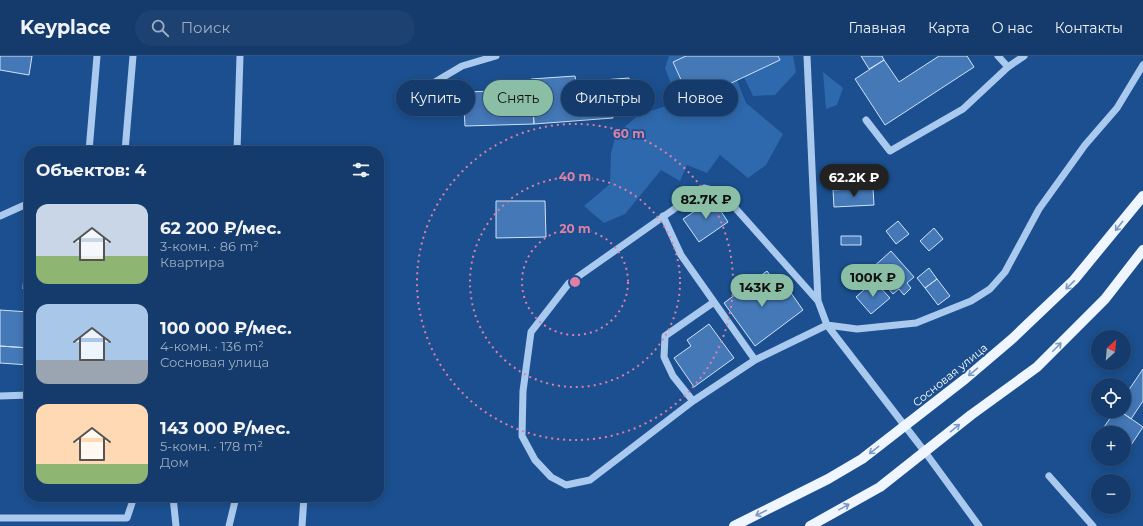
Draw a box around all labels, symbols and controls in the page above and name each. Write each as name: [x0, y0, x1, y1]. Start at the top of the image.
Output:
search box: [135, 10, 415, 46]
text: Keyplace: [20, 16, 111, 39]
icon: search: [149, 17, 171, 39]
text: Поиск: [181, 18, 230, 37]
text: Главная: [848, 19, 906, 37]
text: Карта: [928, 19, 970, 37]
text: О нас: [992, 19, 1033, 37]
text: Контакты: [1055, 19, 1123, 37]
chip: Купить: [396, 80, 475, 116]
chip: Снять: [483, 80, 553, 116]
chip: Фильтры: [561, 80, 655, 116]
chip: Новое: [663, 80, 738, 116]
text: 60 m: [613, 126, 645, 141]
icon: filters: [350, 159, 372, 181]
text: Объектов: 4: [36, 160, 146, 180]
pin: 62.2K ₽: [817, 164, 891, 198]
text: 40 m: [559, 169, 591, 184]
text: 62.2K ₽: [829, 169, 879, 185]
pin: 82.7K ₽: [669, 186, 743, 220]
text: 82.7K ₽: [680, 191, 732, 207]
text: 62 200 ₽/мес.: [160, 218, 281, 238]
icon: home: [68, 220, 116, 268]
one-way arrow: [1115, 220, 1124, 231]
text: 20 m: [559, 221, 591, 236]
text: 3-комн. · 86 m²: [160, 238, 259, 254]
text: Квартира: [160, 254, 225, 270]
pin: 100K ₽: [840, 264, 906, 298]
text: 100K ₽: [850, 269, 896, 285]
pin: 143K ₽: [729, 274, 795, 308]
centre of rings: [568, 275, 582, 289]
text: 143K ₽: [739, 279, 785, 295]
one-way arrow: [1064, 280, 1075, 289]
text: 100 000 ₽/мес.: [160, 318, 292, 338]
icon: home: [68, 320, 116, 368]
north arrow: [1091, 330, 1131, 370]
map controls: [1091, 330, 1131, 514]
text: 4-комн. · 136 m²: [160, 338, 264, 354]
street label: Сосновая улица: [910, 341, 990, 409]
one-way arrow: [1052, 342, 1062, 352]
text: Сосновая улица: [160, 354, 269, 370]
one-way arrow: [968, 368, 979, 377]
button: locate: [1091, 378, 1131, 418]
text: 143 000 ₽/мес.: [160, 418, 290, 438]
icon: home: [68, 420, 116, 468]
one-way arrow: [950, 423, 961, 432]
button: +: [1091, 426, 1131, 466]
text: 5-комн. · 178 m²: [160, 438, 263, 454]
one-way arrow: [869, 446, 880, 455]
text: Дом: [160, 454, 189, 470]
button: −: [1091, 474, 1131, 514]
one-way arrow: [838, 503, 850, 511]
one-way arrow: [755, 510, 767, 518]

